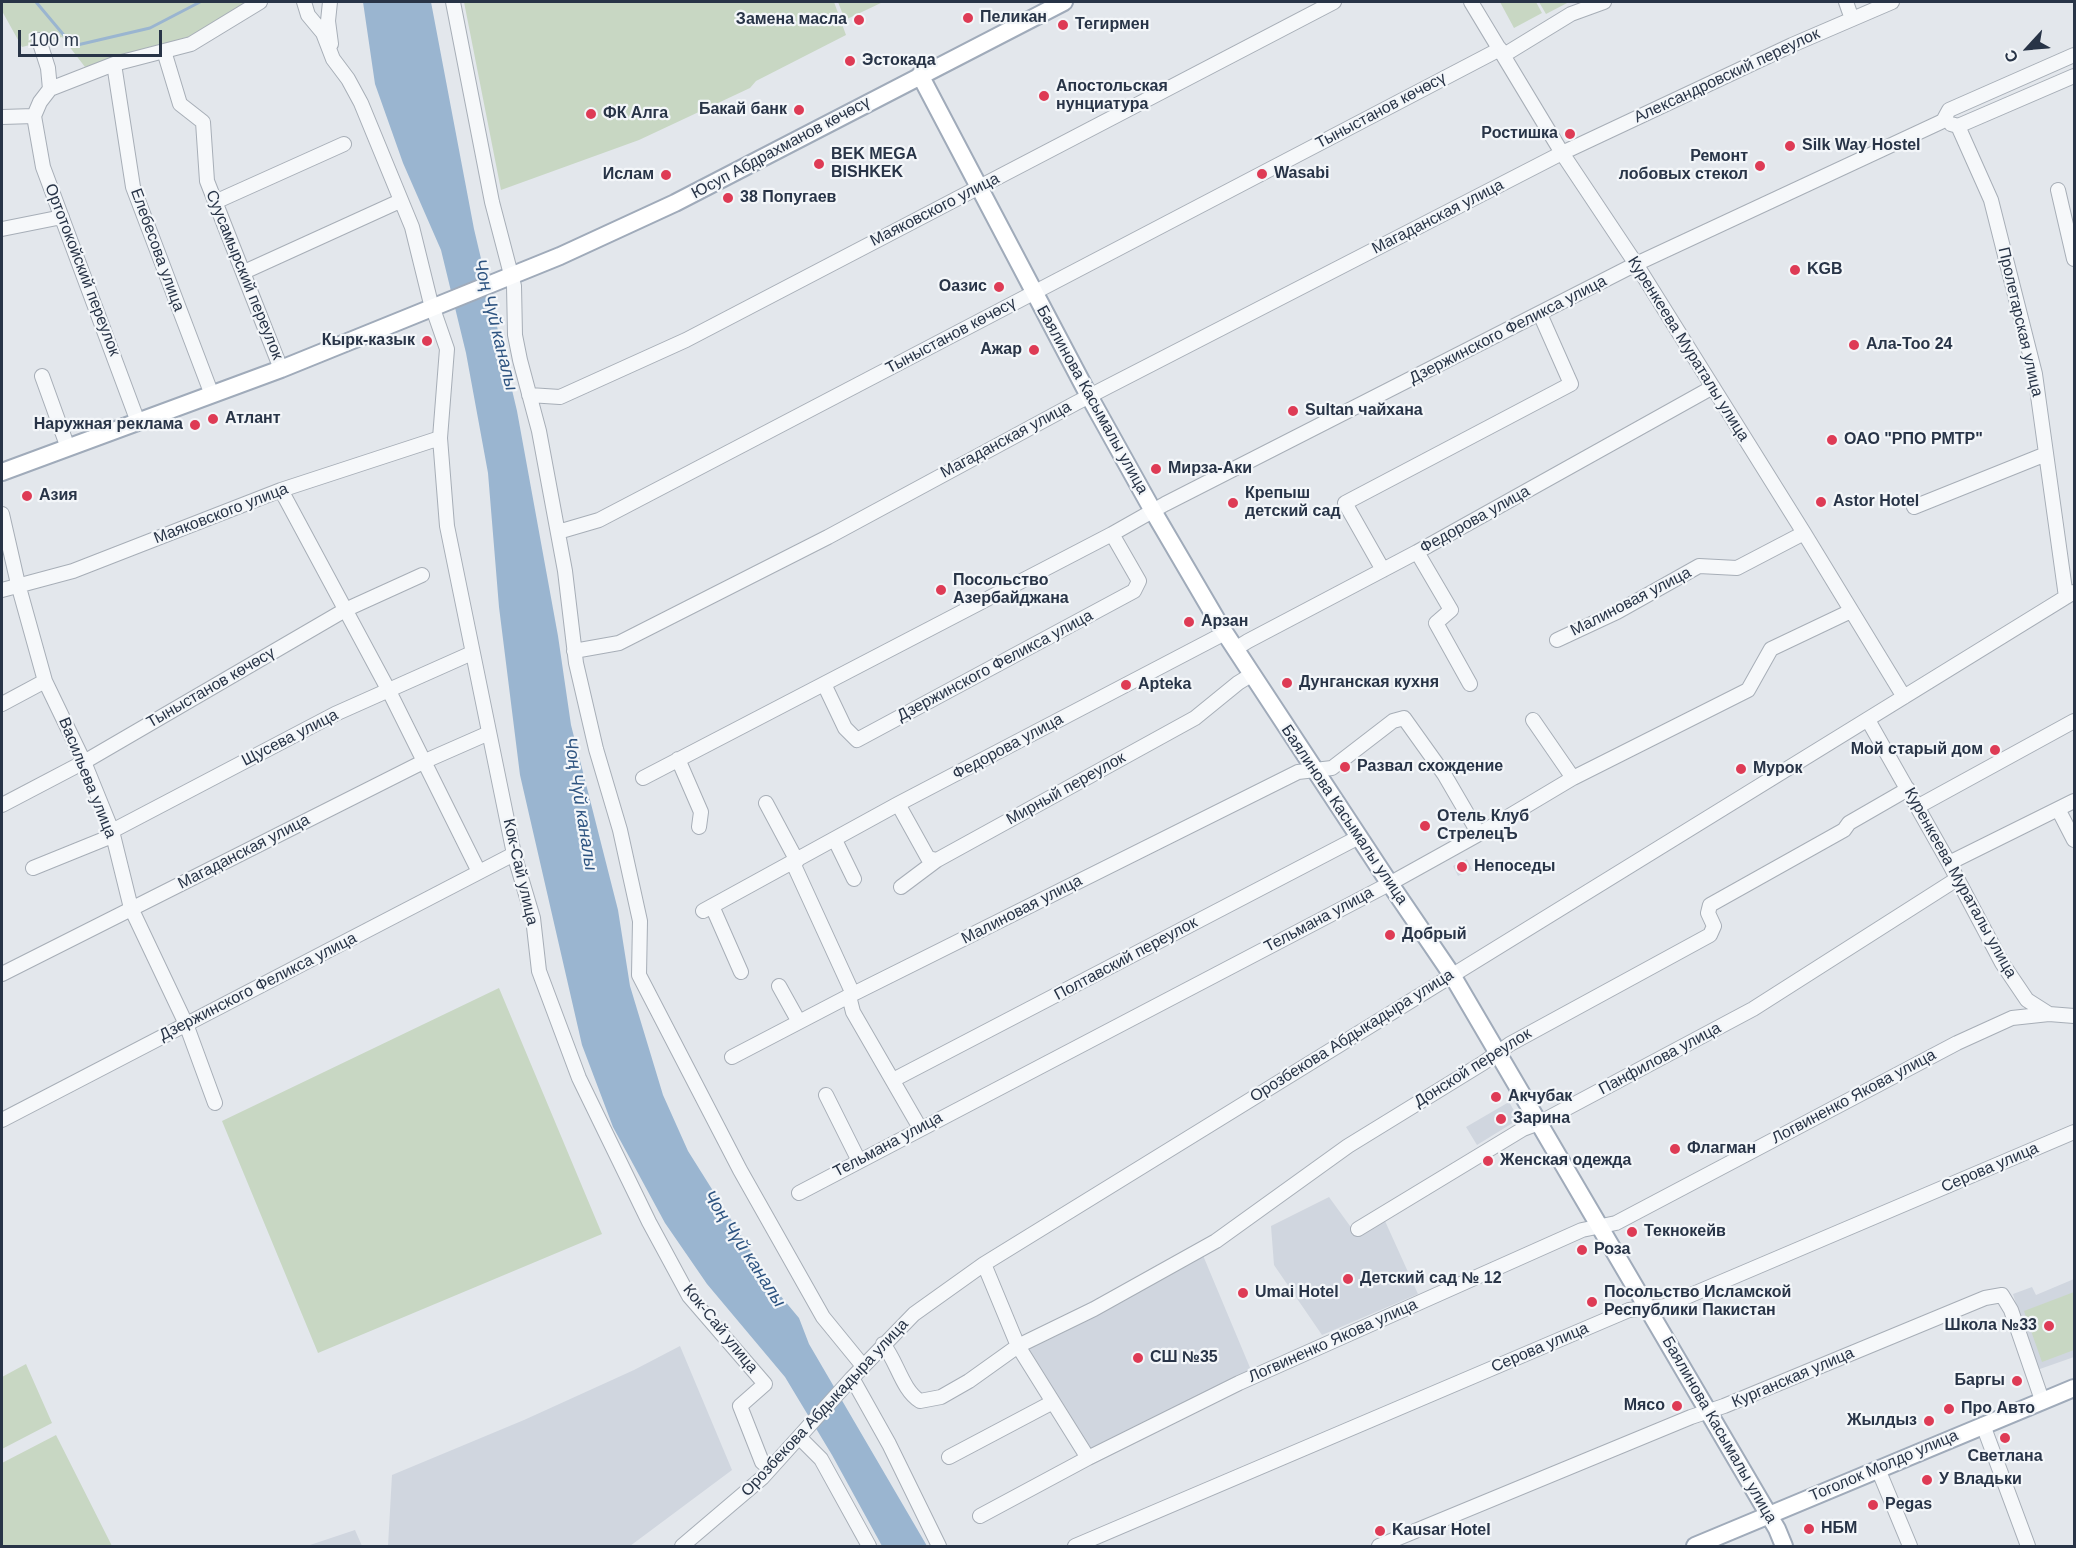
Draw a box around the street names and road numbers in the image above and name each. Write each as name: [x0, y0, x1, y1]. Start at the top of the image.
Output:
street label: Александровский переулок: [1631, 24, 1823, 128]
street label: Тыныстанов көчөсү: [1313, 69, 1449, 153]
street label: Юсуп Абдрахманов көчөсү: [689, 93, 873, 203]
street label: Маяковского улица: [867, 169, 1003, 251]
street label: Магаданская улица: [1369, 175, 1507, 259]
street label: Ортотокойский переулок: [40, 181, 124, 359]
street label: Елебесова улица: [126, 186, 188, 314]
street label: Суусамырский переулок: [201, 187, 287, 363]
street label: Пролетарская улица: [1993, 245, 2047, 399]
street label: Куренкеева Мураталы улица: [1623, 253, 1753, 445]
street label: Дзержинского Феликса улица: [1406, 272, 1610, 388]
street label: Тыныстанов көчөсү: [883, 294, 1019, 378]
street label: Баялинова Касымалы улица: [1032, 302, 1152, 498]
street label: Магаданская улица: [937, 397, 1075, 483]
street label: Маяковского улица: [151, 480, 291, 548]
street label: Федорова улица: [1417, 482, 1533, 558]
street label: Малиновая улица: [1568, 563, 1694, 641]
street label: Дзержинского Феликса улица: [894, 606, 1096, 726]
street label: Тыныстанов көчөсү: [144, 643, 278, 733]
street label: Щусева улица: [239, 705, 341, 771]
street label: Федорова улица: [949, 710, 1067, 784]
street label: Васильева улица: [54, 715, 120, 841]
street label: Баялинова Касымалы улица: [1277, 721, 1411, 909]
street label: Мирный переулок: [1003, 748, 1129, 830]
street label: Куренкеева Мураталы улица: [1900, 785, 2020, 981]
street label: Магаданская улица: [175, 810, 313, 894]
street label: Кок-Сай улица: [498, 817, 542, 927]
street label: Малиновая улица: [959, 871, 1085, 949]
street label: Тельмана улица: [1261, 883, 1377, 957]
street label: Полтавский переулок: [1051, 913, 1201, 1005]
street label: Дзержинского Феликса улица: [156, 929, 360, 1045]
street label: Орозбекова Абдыкадыра улица: [1247, 965, 1457, 1107]
street label: Панфилова улица: [1596, 1019, 1724, 1099]
street label: Донской переулок: [1411, 1024, 1535, 1112]
street label: Логвиненко Якова улица: [1769, 1046, 1939, 1148]
street label: Тельмана улица: [830, 1108, 946, 1182]
street label: Серова улица: [1938, 1139, 2042, 1197]
street label: Кок-Сай улица: [678, 1281, 762, 1377]
street label: Логвиненко Якова улица: [1245, 1295, 1421, 1387]
street label: Орозбекова Абдыкадыра улица: [737, 1315, 913, 1501]
street label: Серова улица: [1488, 1319, 1592, 1377]
street label: Баялинова Касымалы улица: [1658, 1333, 1780, 1527]
street label: Курганская улица: [1729, 1344, 1857, 1412]
street label: Тоголок Молдо улица: [1807, 1426, 1961, 1506]

